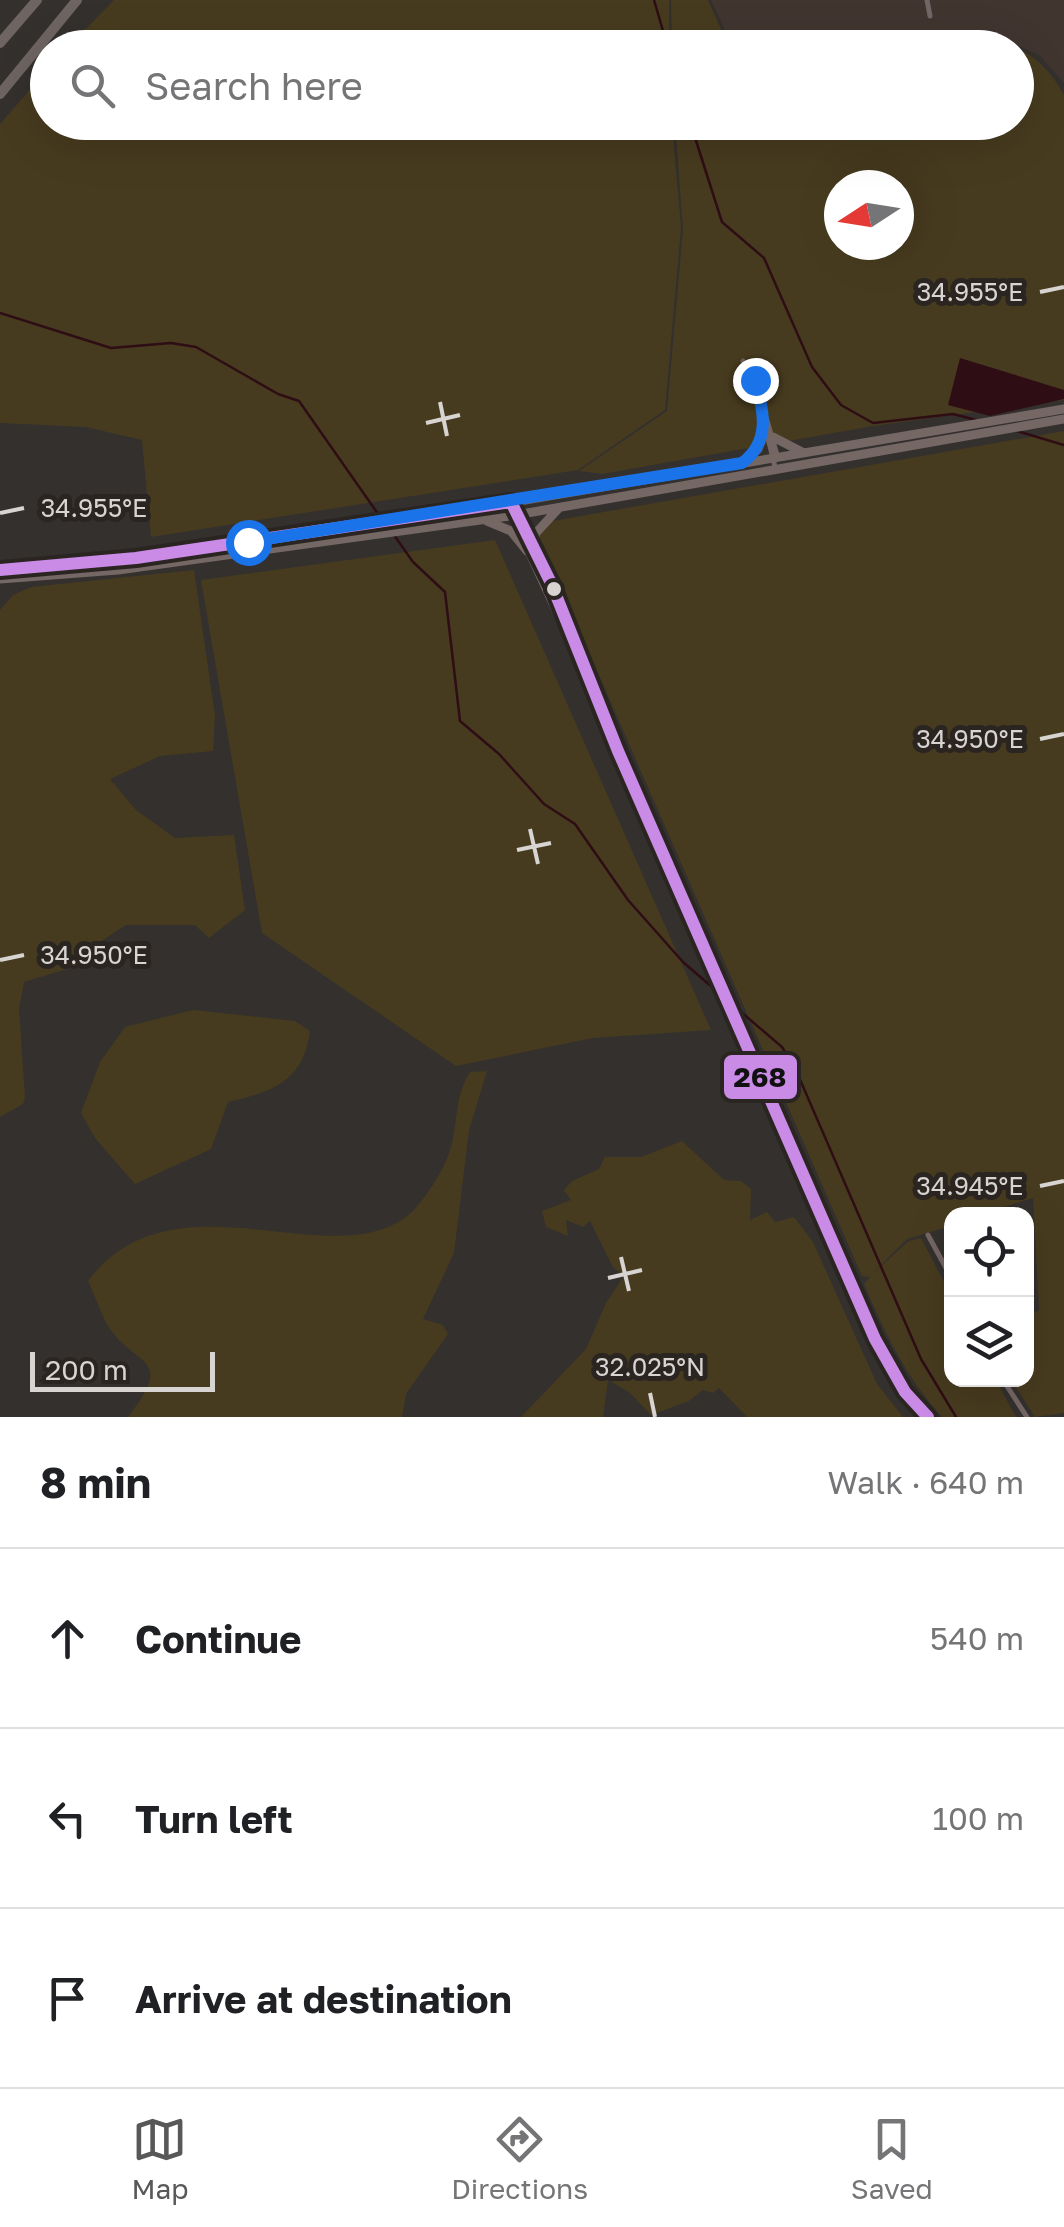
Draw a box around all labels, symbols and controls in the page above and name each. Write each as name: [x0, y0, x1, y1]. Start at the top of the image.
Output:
search box: [30, 30, 1034, 140]
icon: search: [65, 58, 120, 113]
text: Search here: [145, 63, 363, 108]
north arrow: [824, 170, 914, 260]
text: 34.955°E: [917, 276, 1023, 307]
route end: [733, 358, 779, 404]
text: 34.955°E: [41, 492, 147, 523]
route start: [226, 520, 272, 566]
unlabelled marker: [544, 579, 564, 599]
text: 34.950°E: [916, 723, 1024, 754]
text: 34.950°E: [40, 939, 148, 970]
line badge: 268: [722, 1053, 799, 1101]
text: 268: [734, 1060, 786, 1093]
text: 34.945°E: [916, 1170, 1024, 1201]
map controls: [944, 1207, 1034, 1387]
button: locate: [944, 1207, 1034, 1297]
button: layers: [944, 1297, 1034, 1387]
scale bar: [30, 1347, 215, 1392]
text: 32.025°N: [595, 1351, 705, 1382]
text: 200 m: [45, 1353, 128, 1386]
text: 8 min: [40, 1457, 151, 1507]
text: Walk · 640 m: [828, 1463, 1024, 1501]
icon: ahead: [40, 1611, 95, 1666]
text: Continue: [135, 1616, 301, 1661]
text: 540 m: [930, 1619, 1024, 1657]
icon: left: [40, 1791, 95, 1846]
text: Turn left: [135, 1796, 293, 1841]
text: 100 m: [932, 1799, 1024, 1837]
icon: arrive: [40, 1971, 95, 2026]
text: Arrive at destination: [135, 1976, 512, 2021]
tab: Map: [131, 2112, 189, 2205]
tab: Directions: [451, 2112, 588, 2205]
tab: Saved: [851, 2112, 933, 2205]

